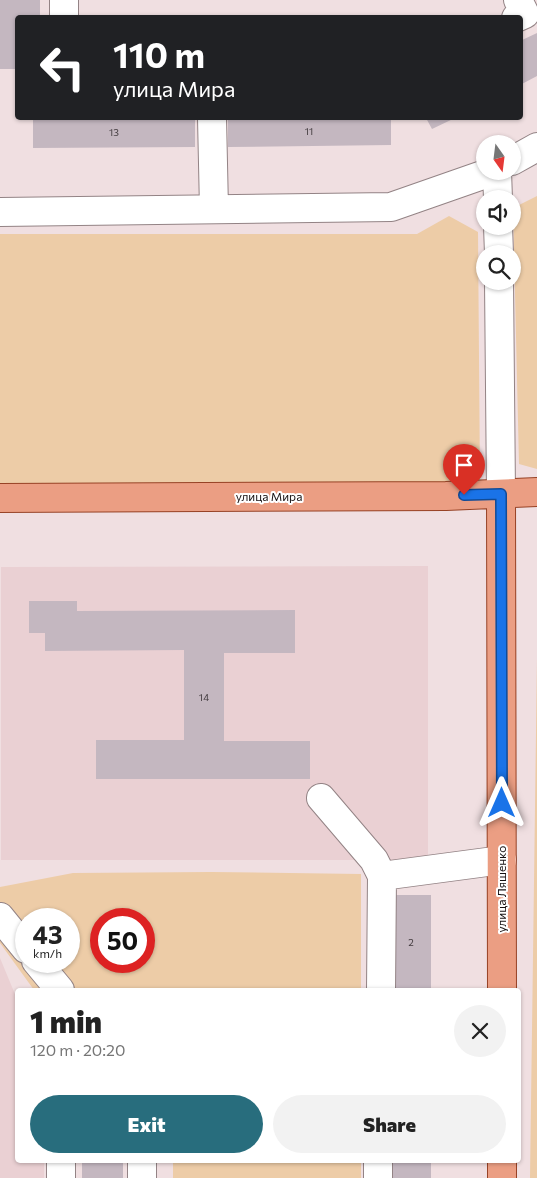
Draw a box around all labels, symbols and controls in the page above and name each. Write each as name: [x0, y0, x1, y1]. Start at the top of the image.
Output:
text: 110 m: [113, 32, 205, 75]
icon: left: [30, 35, 95, 100]
text: улица Мира: [113, 75, 235, 102]
house number: 11: [305, 125, 313, 137]
house number: 13: [109, 126, 119, 138]
north arrow: [476, 135, 521, 180]
map controls: [476, 135, 521, 290]
button: sound: [476, 190, 521, 235]
button: search: [476, 245, 521, 290]
pin: [443, 444, 485, 495]
icon: arrive: [450, 451, 478, 479]
street label: улица Мира: [236, 489, 302, 503]
house number: 14: [199, 691, 209, 703]
position arrow: [475, 776, 527, 828]
street label: улица Ляшенко: [494, 846, 508, 932]
speed limit sign: 50: [90, 908, 155, 973]
text: 43: [33, 919, 62, 949]
house number: 2: [408, 936, 414, 948]
text: km/h: [33, 946, 62, 960]
text: 1 min: [30, 1002, 102, 1039]
button: close: [454, 1005, 506, 1057]
text: 120 m · 20:20: [30, 1040, 125, 1059]
button: Exit: [30, 1095, 263, 1153]
button: Share: [273, 1095, 506, 1153]

